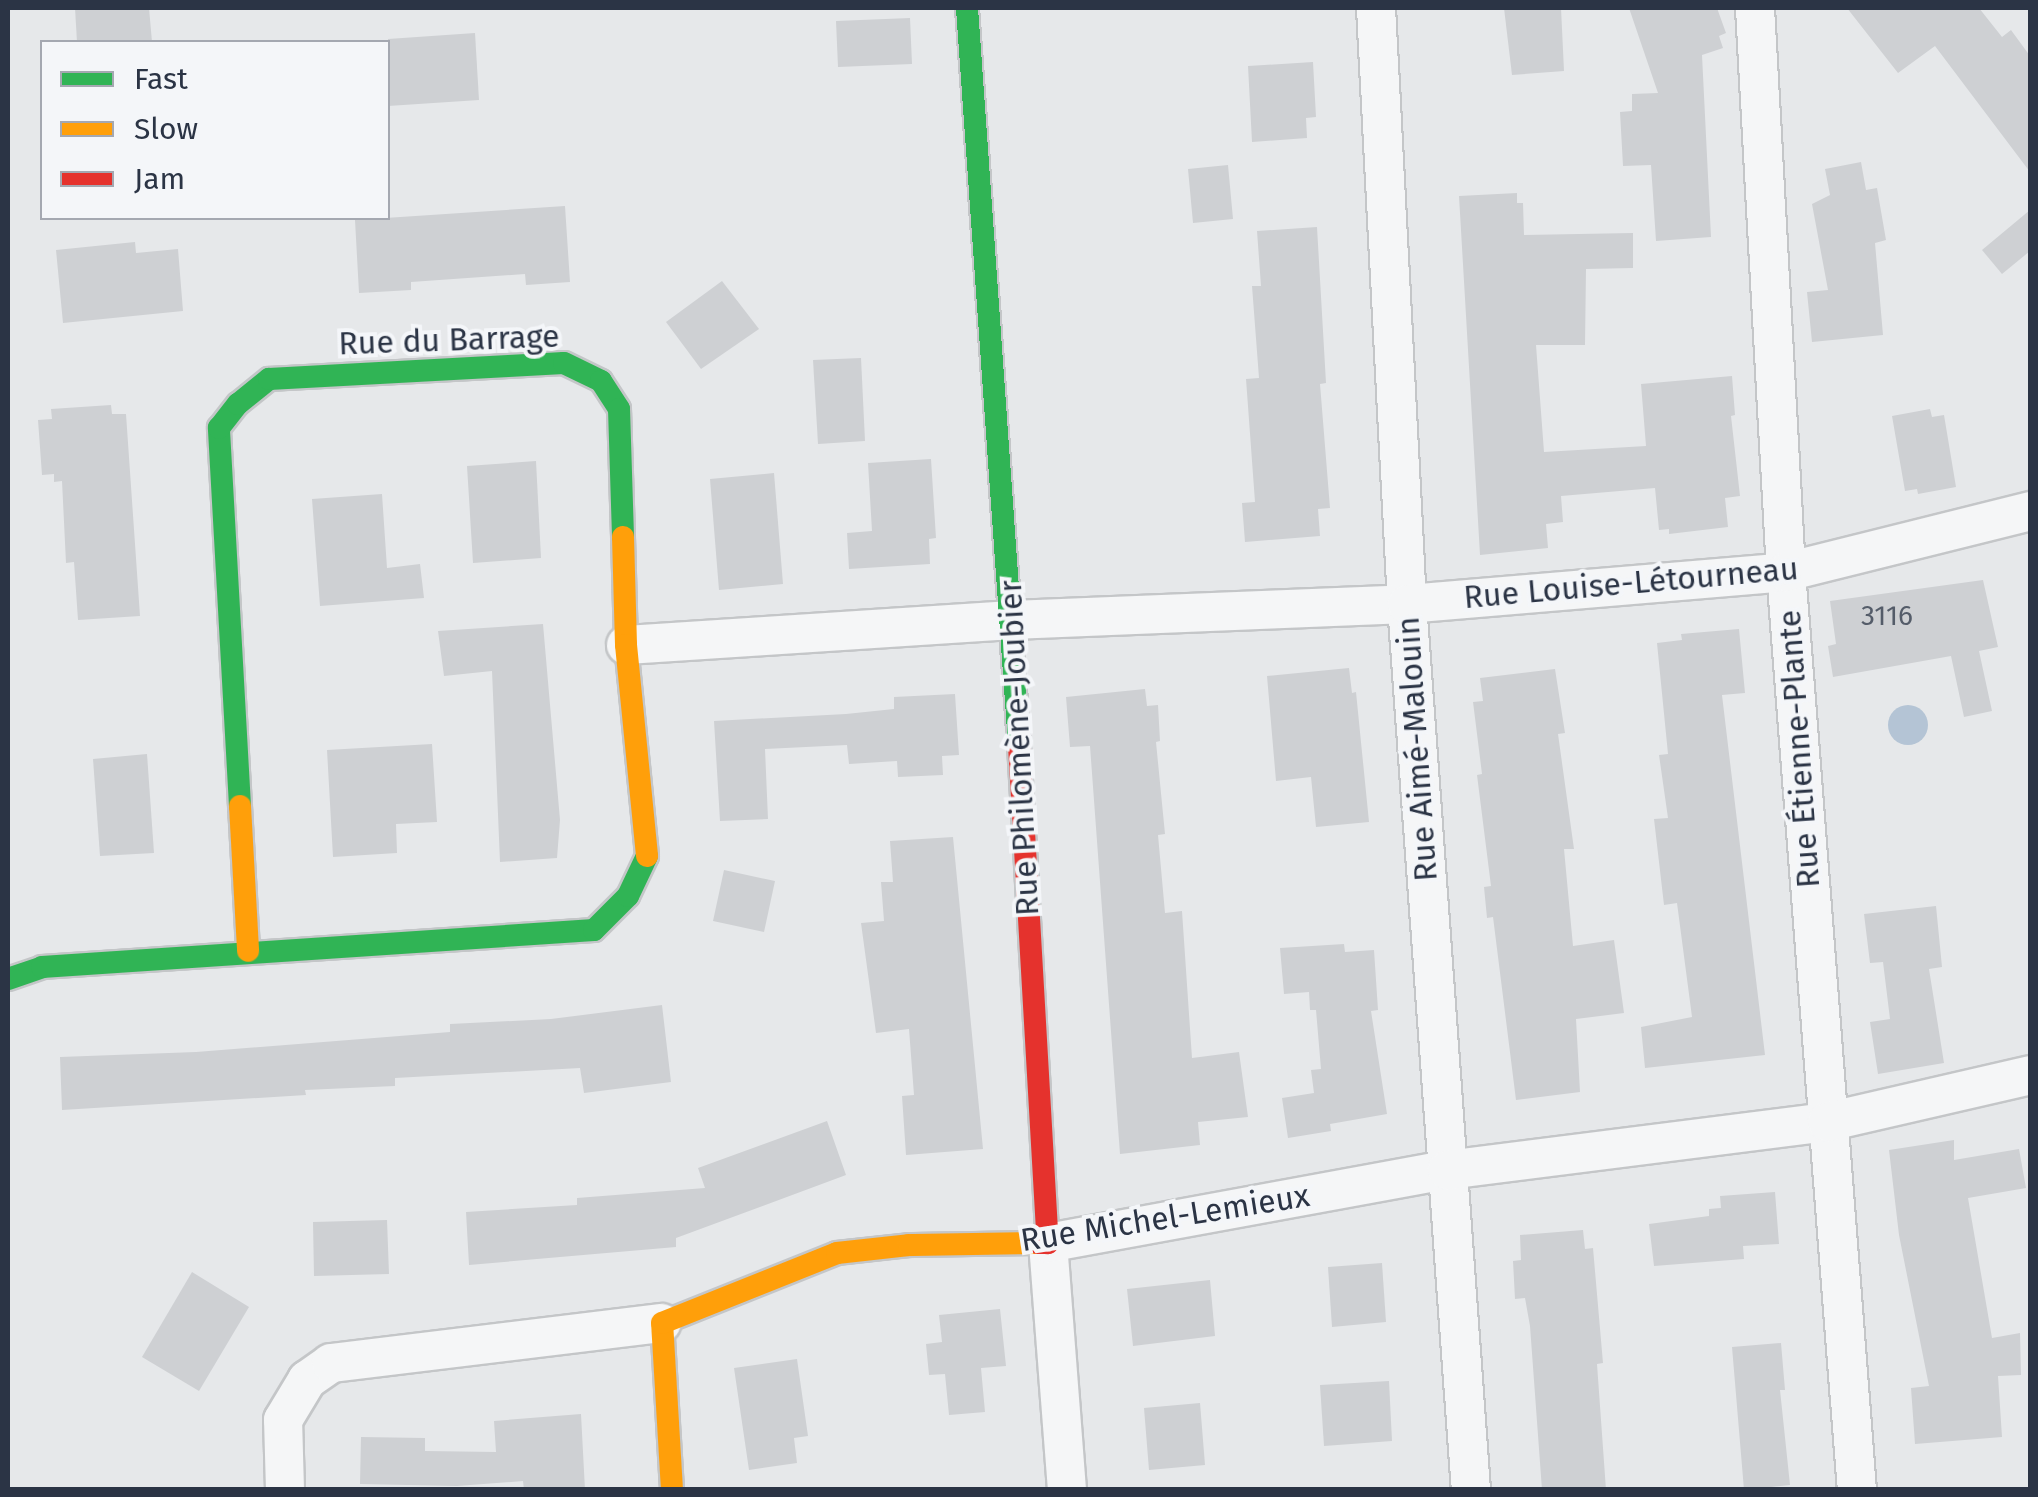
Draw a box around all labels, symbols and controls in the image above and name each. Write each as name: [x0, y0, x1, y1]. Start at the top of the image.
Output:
legend: [40, 40, 390, 220]
text: Fast: [134, 61, 188, 97]
text: Slow: [134, 111, 198, 147]
text: Jam: [134, 161, 185, 197]
street label: Rue du Barrage: [338, 317, 560, 363]
street label: Rue Louise-Létourneau: [1462, 549, 1800, 617]
street label: Rue Philomène-Joubier: [991, 579, 1047, 917]
house number: 3116: [1861, 599, 1913, 633]
street label: Rue Étienne-Plante: [1770, 609, 1828, 889]
street label: Rue Aimé-Malouin: [1389, 615, 1445, 883]
street label: Rue Michel-Lemieux: [1018, 1176, 1312, 1260]

